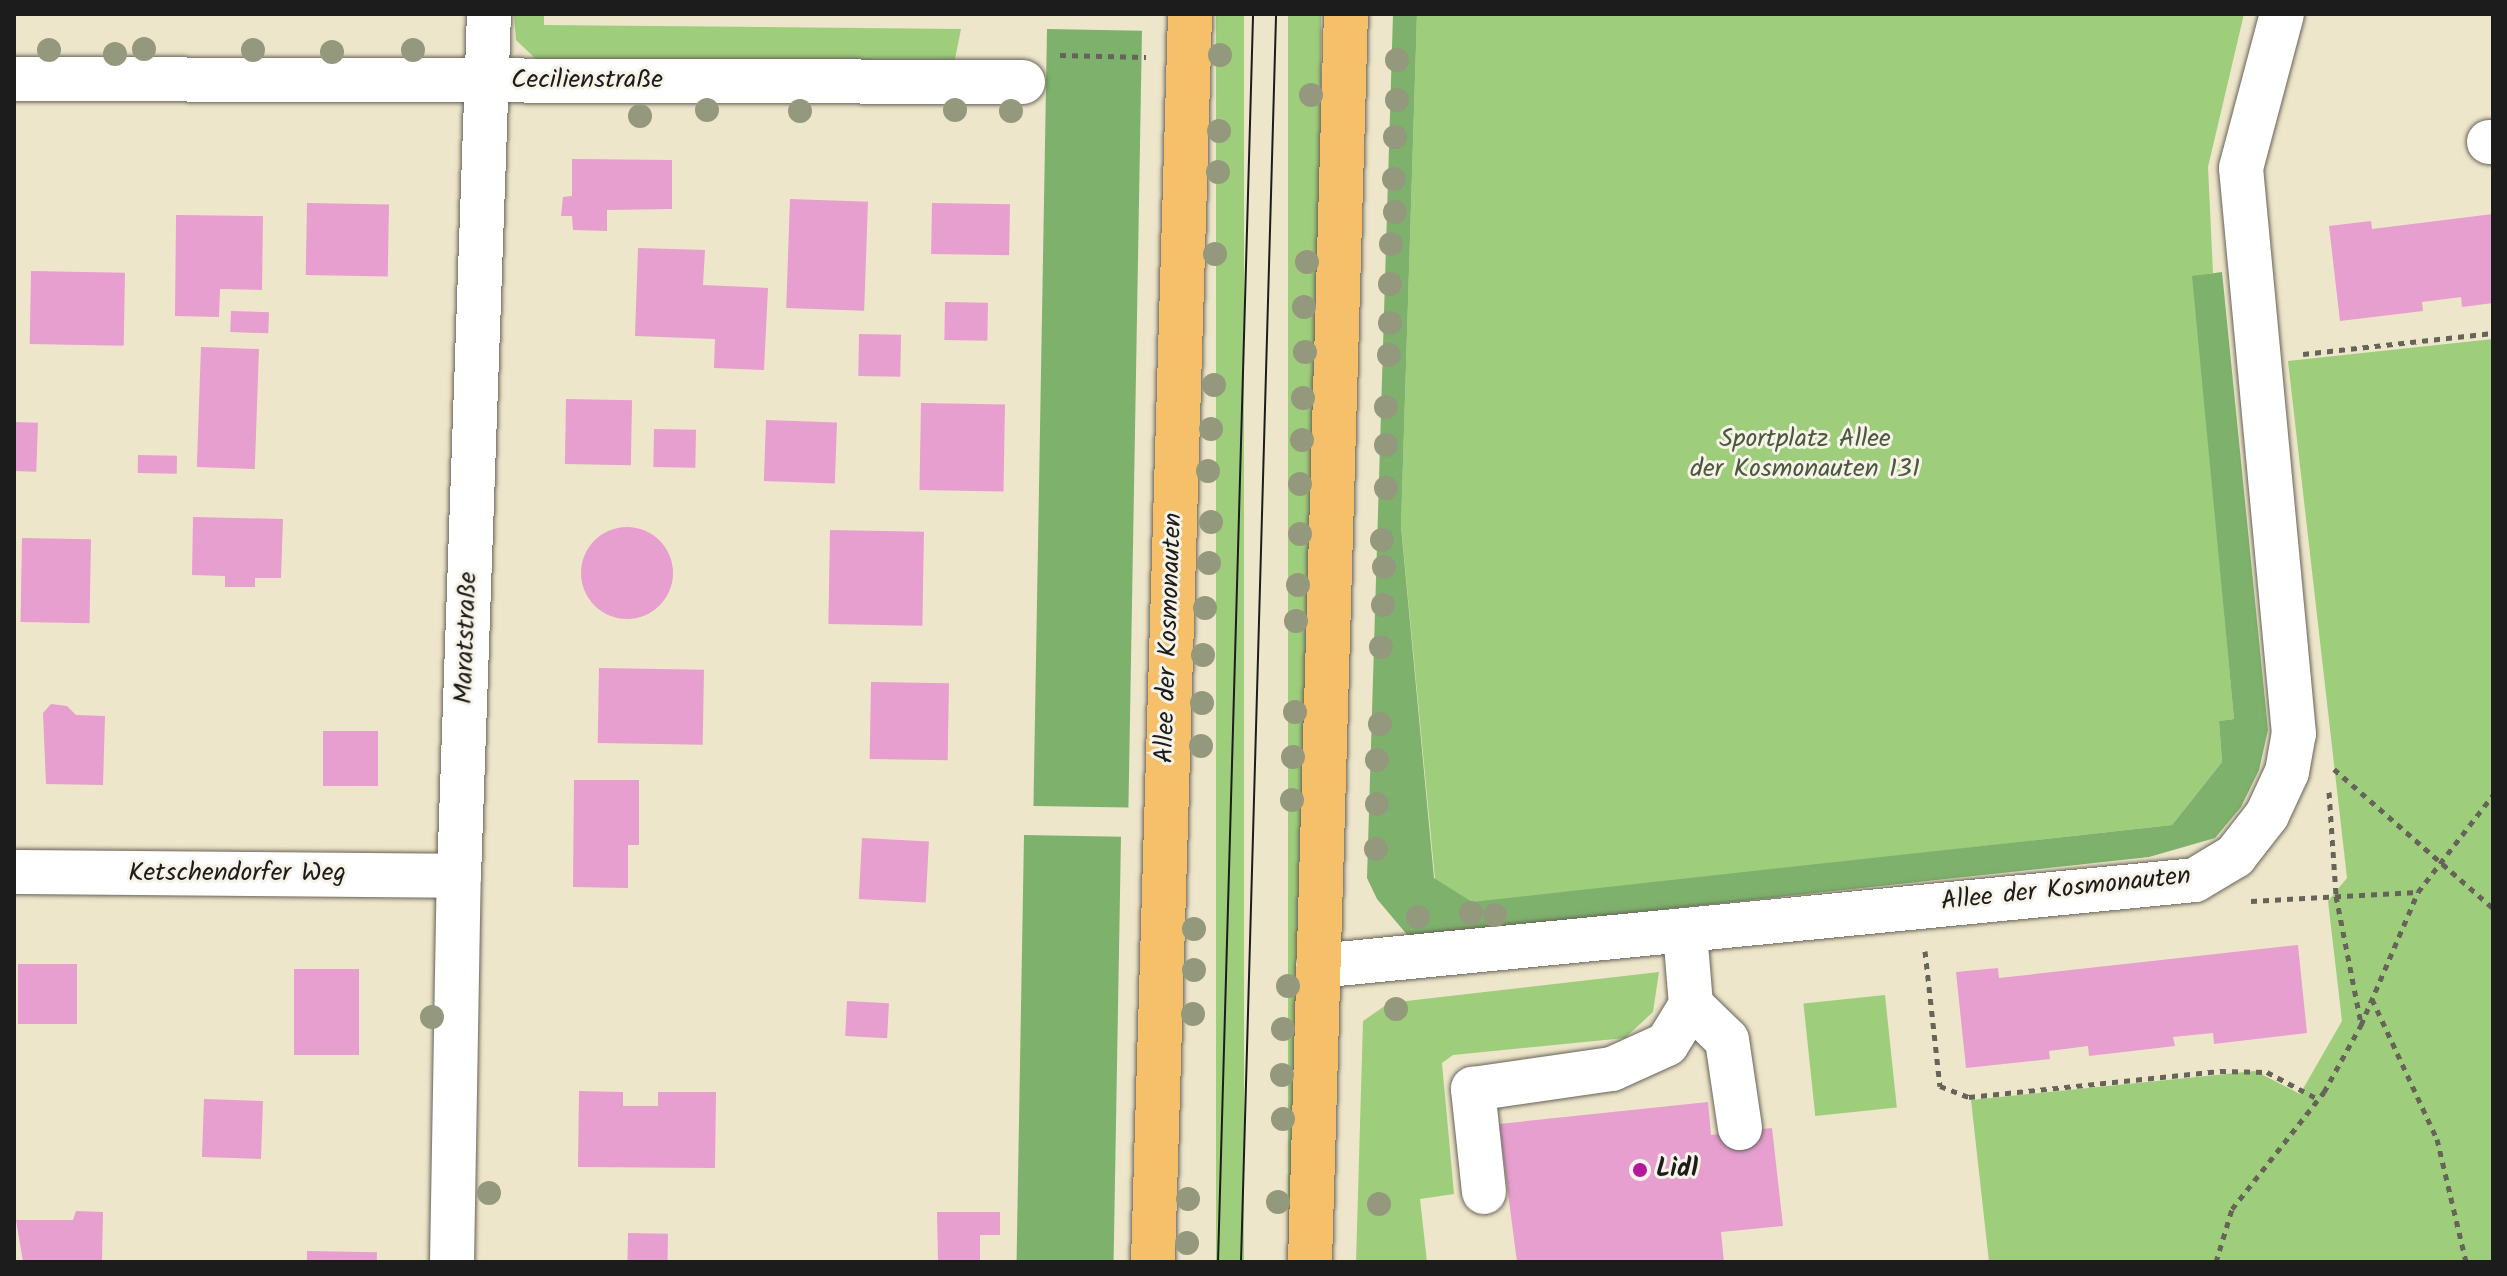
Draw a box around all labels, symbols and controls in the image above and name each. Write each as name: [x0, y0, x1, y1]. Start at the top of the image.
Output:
street label: Cecilienstraße: [511, 65, 663, 97]
park label: Sportplatz Allee der Kosmonauten 131: [1690, 424, 1920, 486]
street label: Allee der Kosmonauten: [1150, 512, 1190, 764]
street label: Maratstraße: [449, 571, 485, 705]
street label: Ketschendorfer Weg: [128, 858, 346, 890]
street label: Allee der Kosmonauten: [1940, 861, 2192, 919]
place label: Lidl: [1656, 1154, 1698, 1186]
marker: Lidl: [1631, 1161, 1649, 1179]

